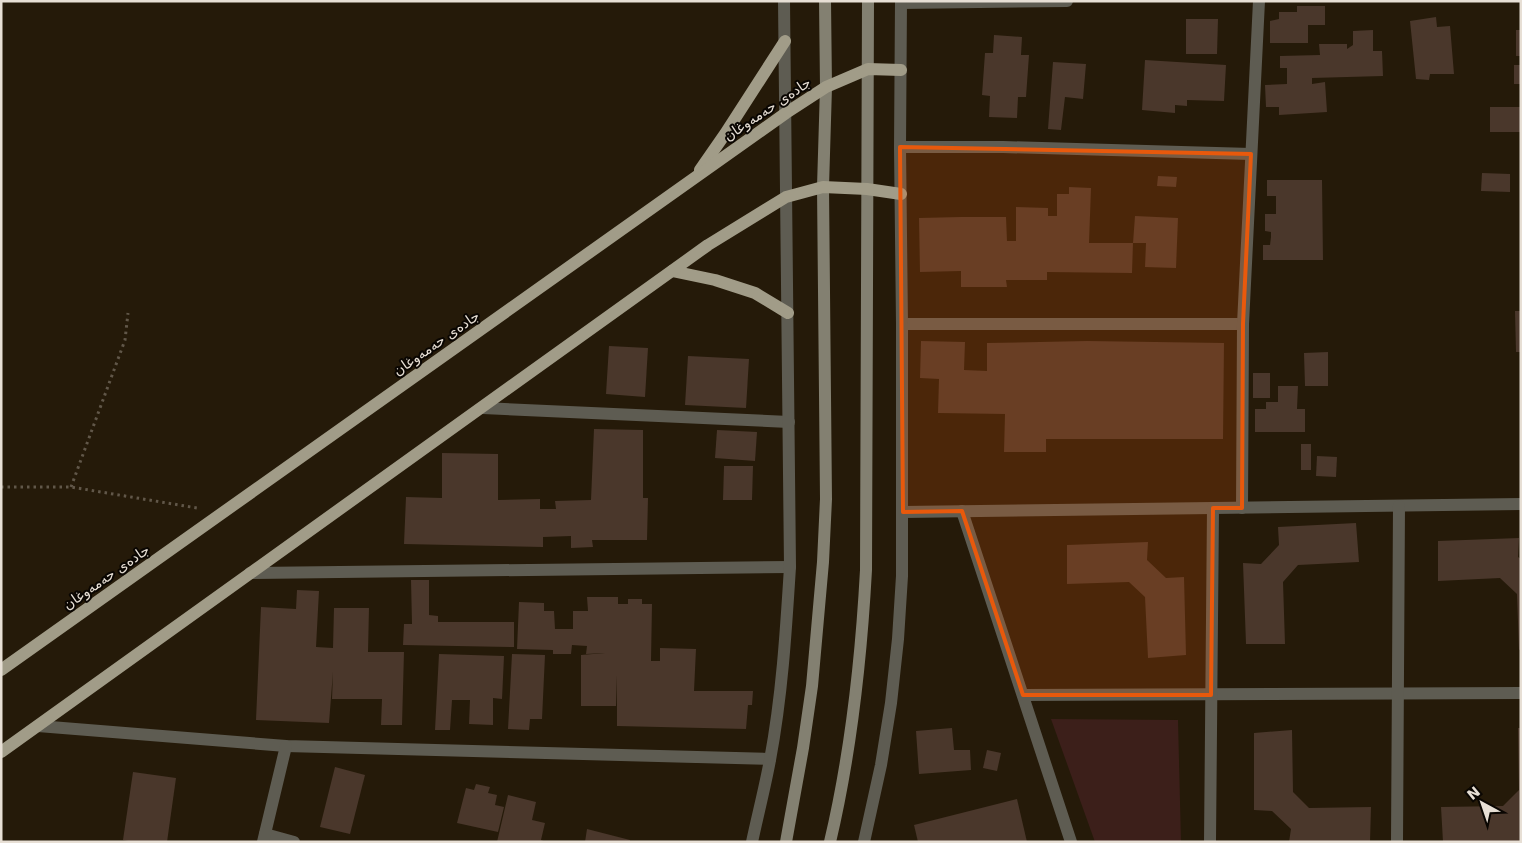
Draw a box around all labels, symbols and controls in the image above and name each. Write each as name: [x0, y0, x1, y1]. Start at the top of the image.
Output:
street label: جادەی حەمەوغان: [720, 74, 814, 145]
street label: جادەی حەمەوغان: [390, 307, 483, 380]
street label: جادەی حەمەوغان: [60, 541, 153, 614]
north arrow: [1457, 778, 1507, 828]
text: N: [1464, 783, 1483, 803]

